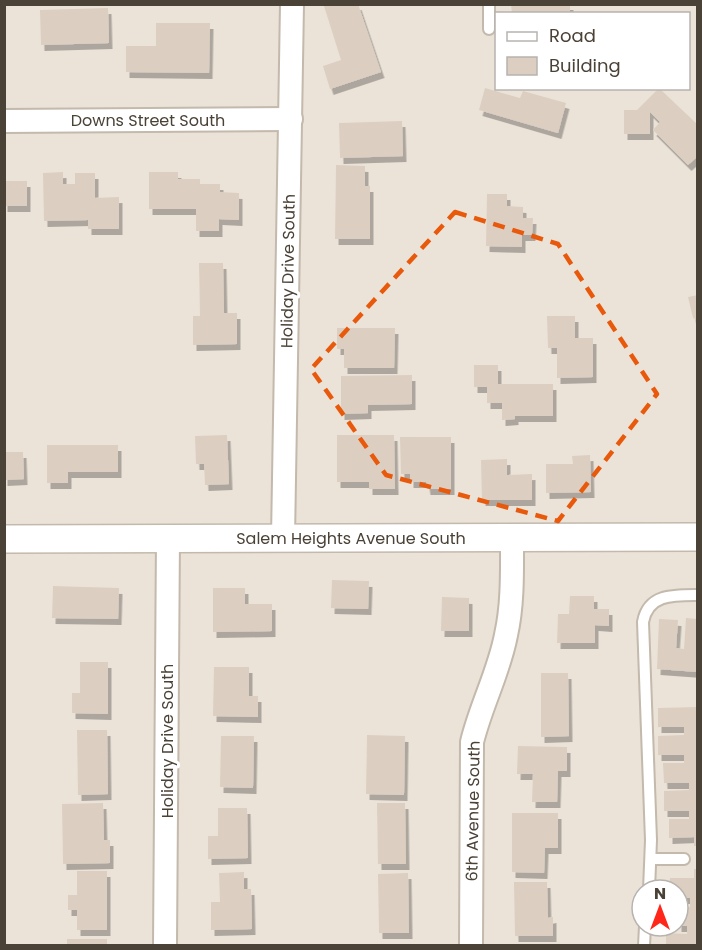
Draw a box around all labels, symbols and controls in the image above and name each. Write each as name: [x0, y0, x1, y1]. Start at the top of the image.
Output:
legend: [495, 12, 690, 90]
text: Road: [549, 23, 596, 48]
text: Building: [549, 53, 621, 78]
street label: Downs Street South: [71, 109, 225, 132]
street label: Holiday Drive South: [275, 194, 301, 348]
street label: Salem Heights Avenue South: [236, 527, 466, 550]
street label: Holiday Drive South: [156, 664, 179, 818]
street label: 6th Avenue South: [460, 740, 486, 882]
north arrow: [630, 878, 690, 938]
text: N: [654, 882, 666, 905]

